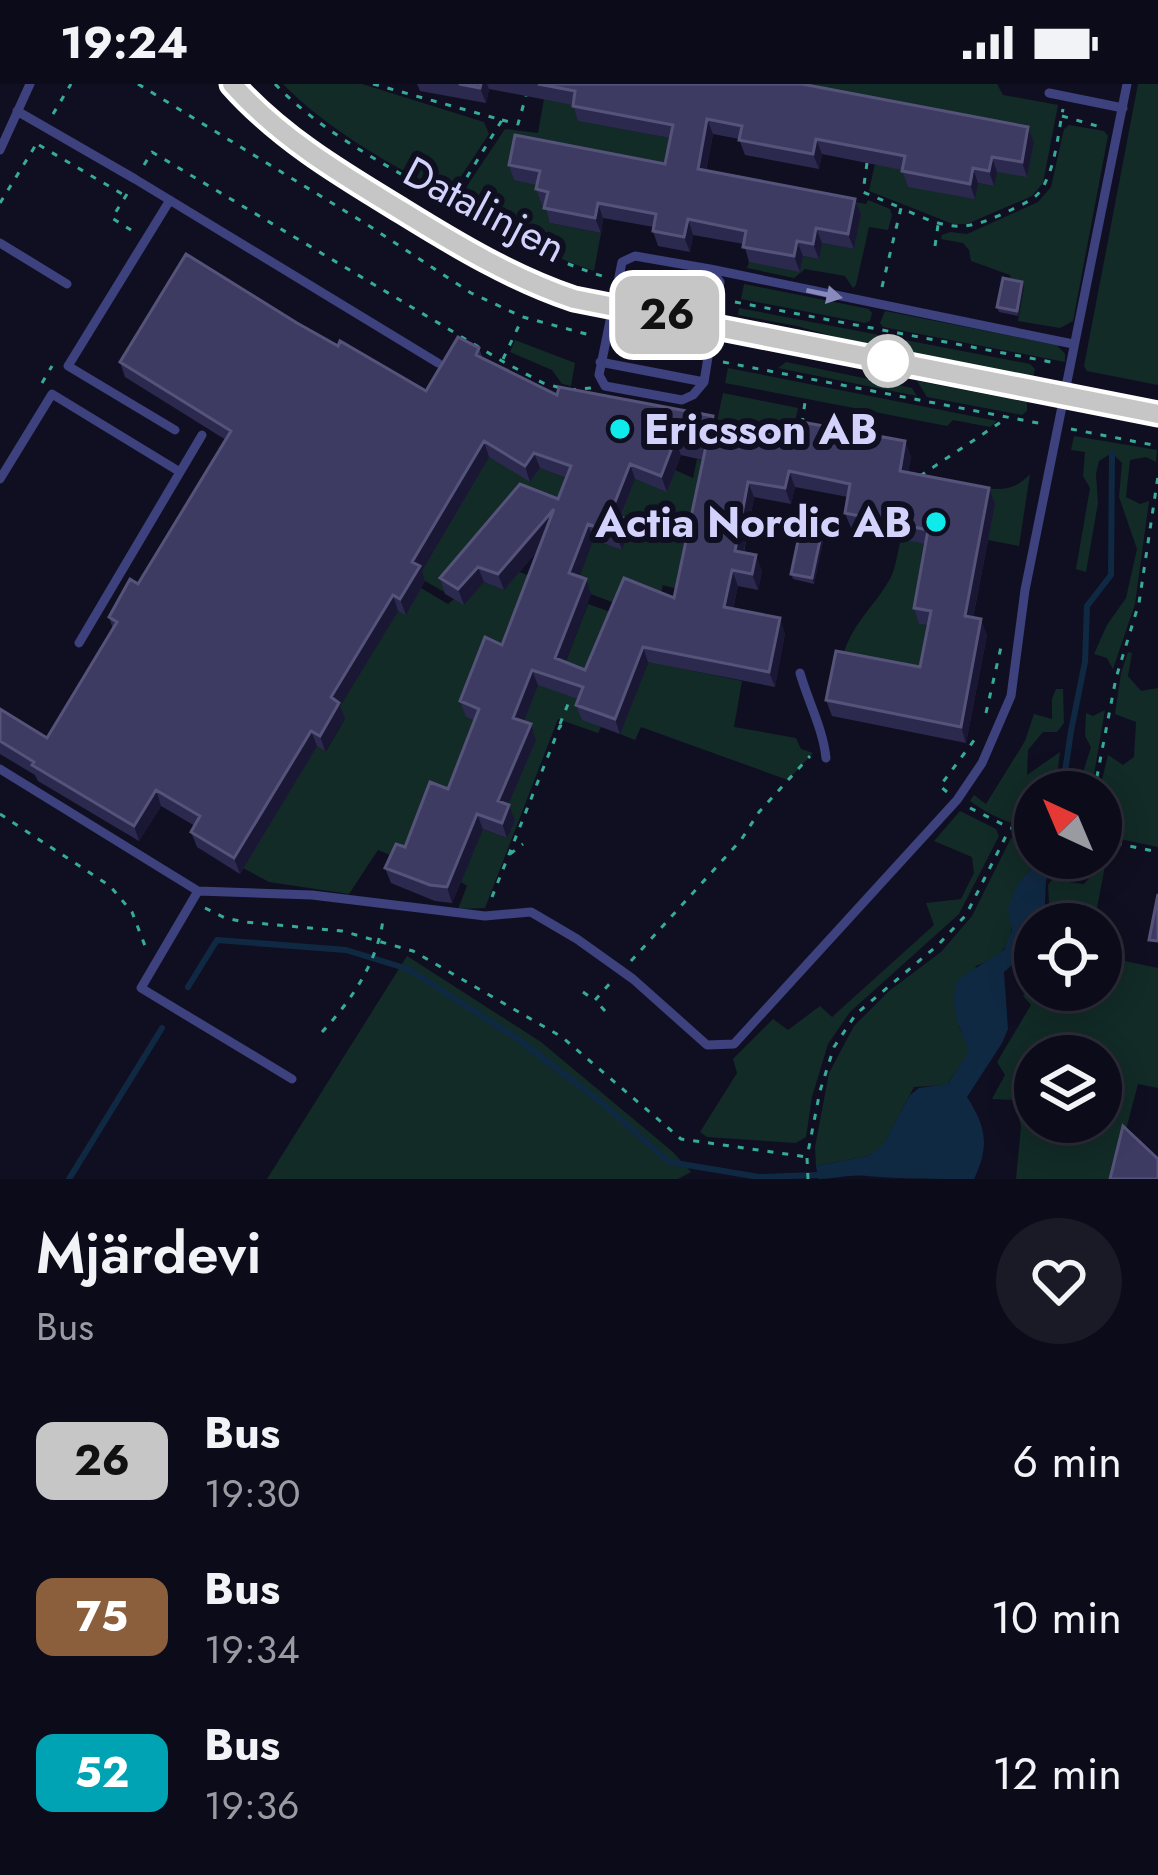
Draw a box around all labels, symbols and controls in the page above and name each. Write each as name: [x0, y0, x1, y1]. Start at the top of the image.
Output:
text: 19:24: [60, 10, 188, 75]
street label: Datalinjen: [393, 141, 577, 278]
line badge: 26: [613, 276, 721, 354]
text: 26: [639, 284, 695, 345]
one-way arrow: [805, 285, 843, 304]
unlabelled marker: [863, 336, 913, 386]
place label: Ericsson AB: [644, 399, 878, 460]
marker: Ericsson AB: [607, 416, 633, 442]
place label: Actia Nordic AB: [594, 492, 912, 553]
marker: Actia Nordic AB: [923, 509, 949, 535]
north arrow: [1014, 771, 1122, 879]
map controls: [1014, 771, 1122, 1143]
button: locate: [1014, 903, 1122, 1011]
button: layers: [1014, 1035, 1122, 1143]
text: Mjärdevi: [36, 1212, 262, 1294]
button: heart: [996, 1218, 1122, 1344]
text: Bus: [36, 1298, 94, 1355]
text: Bus: [204, 1400, 280, 1465]
text: 6 min: [1012, 1429, 1122, 1494]
text: 26: [74, 1430, 130, 1491]
text: 19:30: [204, 1465, 300, 1522]
text: Bus: [204, 1556, 280, 1621]
text: 10 min: [991, 1585, 1122, 1650]
text: 75: [76, 1586, 128, 1647]
text: 19:34: [204, 1621, 300, 1678]
text: Bus: [204, 1712, 280, 1777]
text: 12 min: [992, 1741, 1122, 1806]
text: 52: [75, 1742, 129, 1803]
text: 19:36: [204, 1777, 299, 1834]

